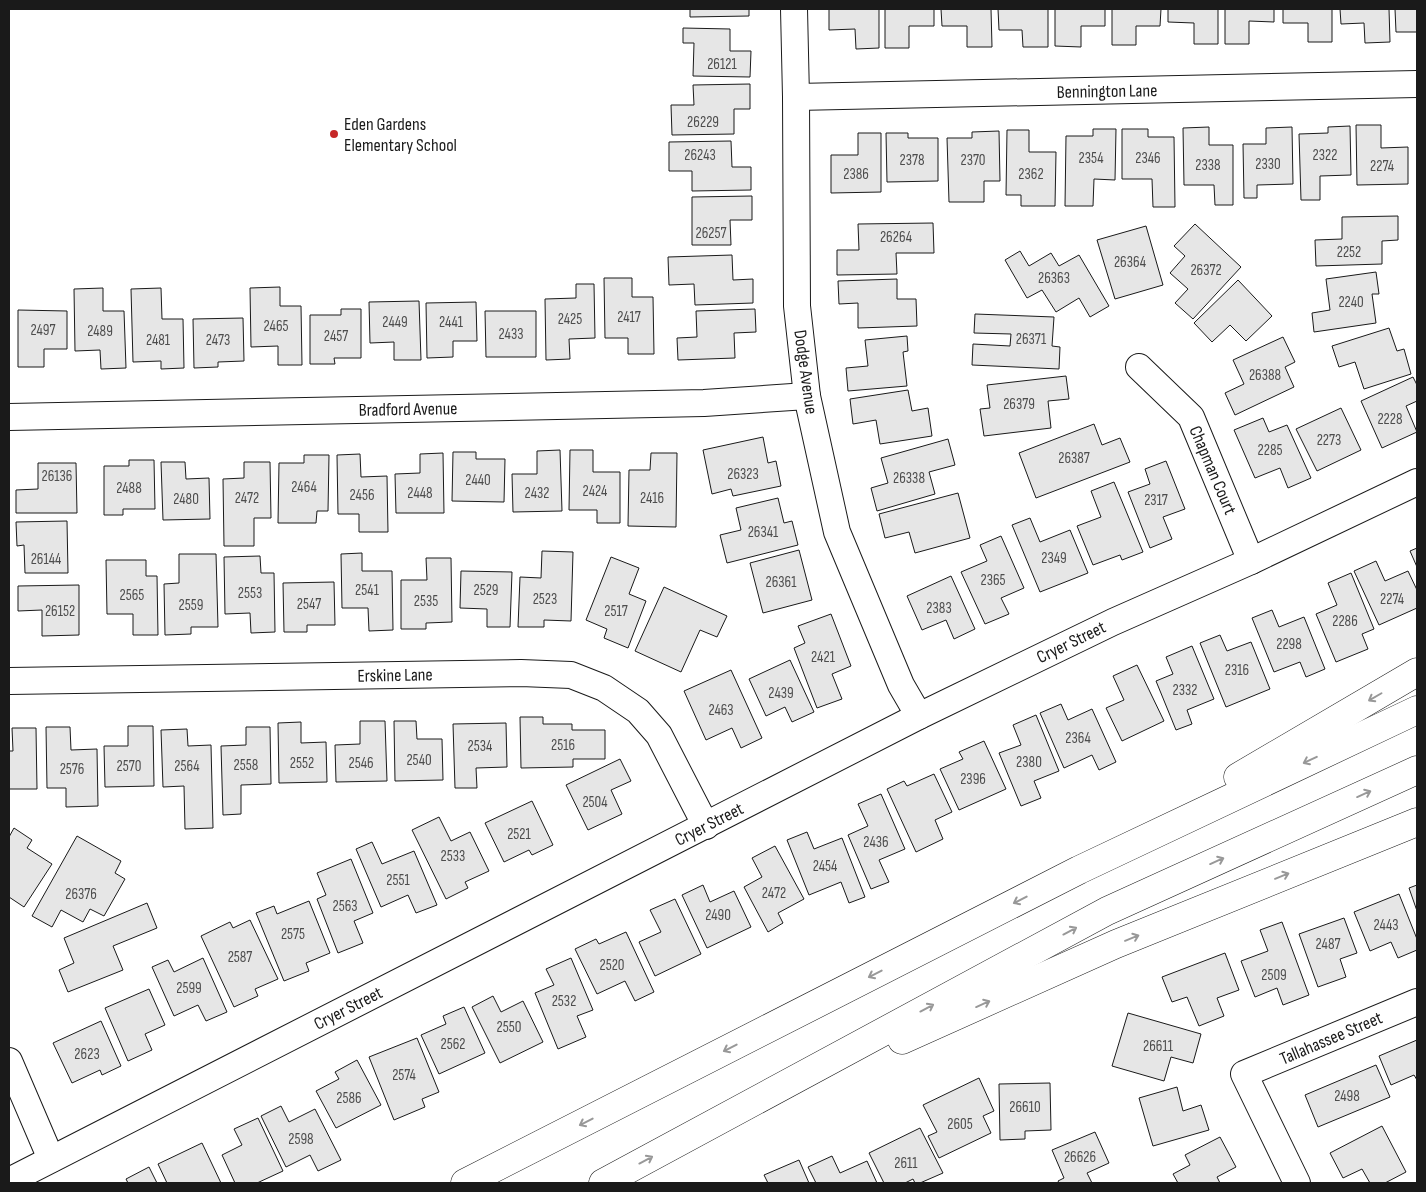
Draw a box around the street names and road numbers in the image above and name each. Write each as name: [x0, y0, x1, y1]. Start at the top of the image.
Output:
street label: Bennington Lane: [1056, 80, 1158, 103]
street label: Dodge Avenue: [789, 328, 822, 416]
street label: Bradford Avenue: [358, 398, 458, 421]
street label: Chapman Court: [1184, 423, 1241, 518]
street label: Cryer Street: [1033, 617, 1110, 668]
street label: Erskine Lane: [357, 664, 433, 687]
street label: Cryer Street: [671, 798, 747, 851]
street label: Cryer Street: [310, 982, 386, 1035]
street label: Tallahassee Street: [1277, 1007, 1386, 1069]

